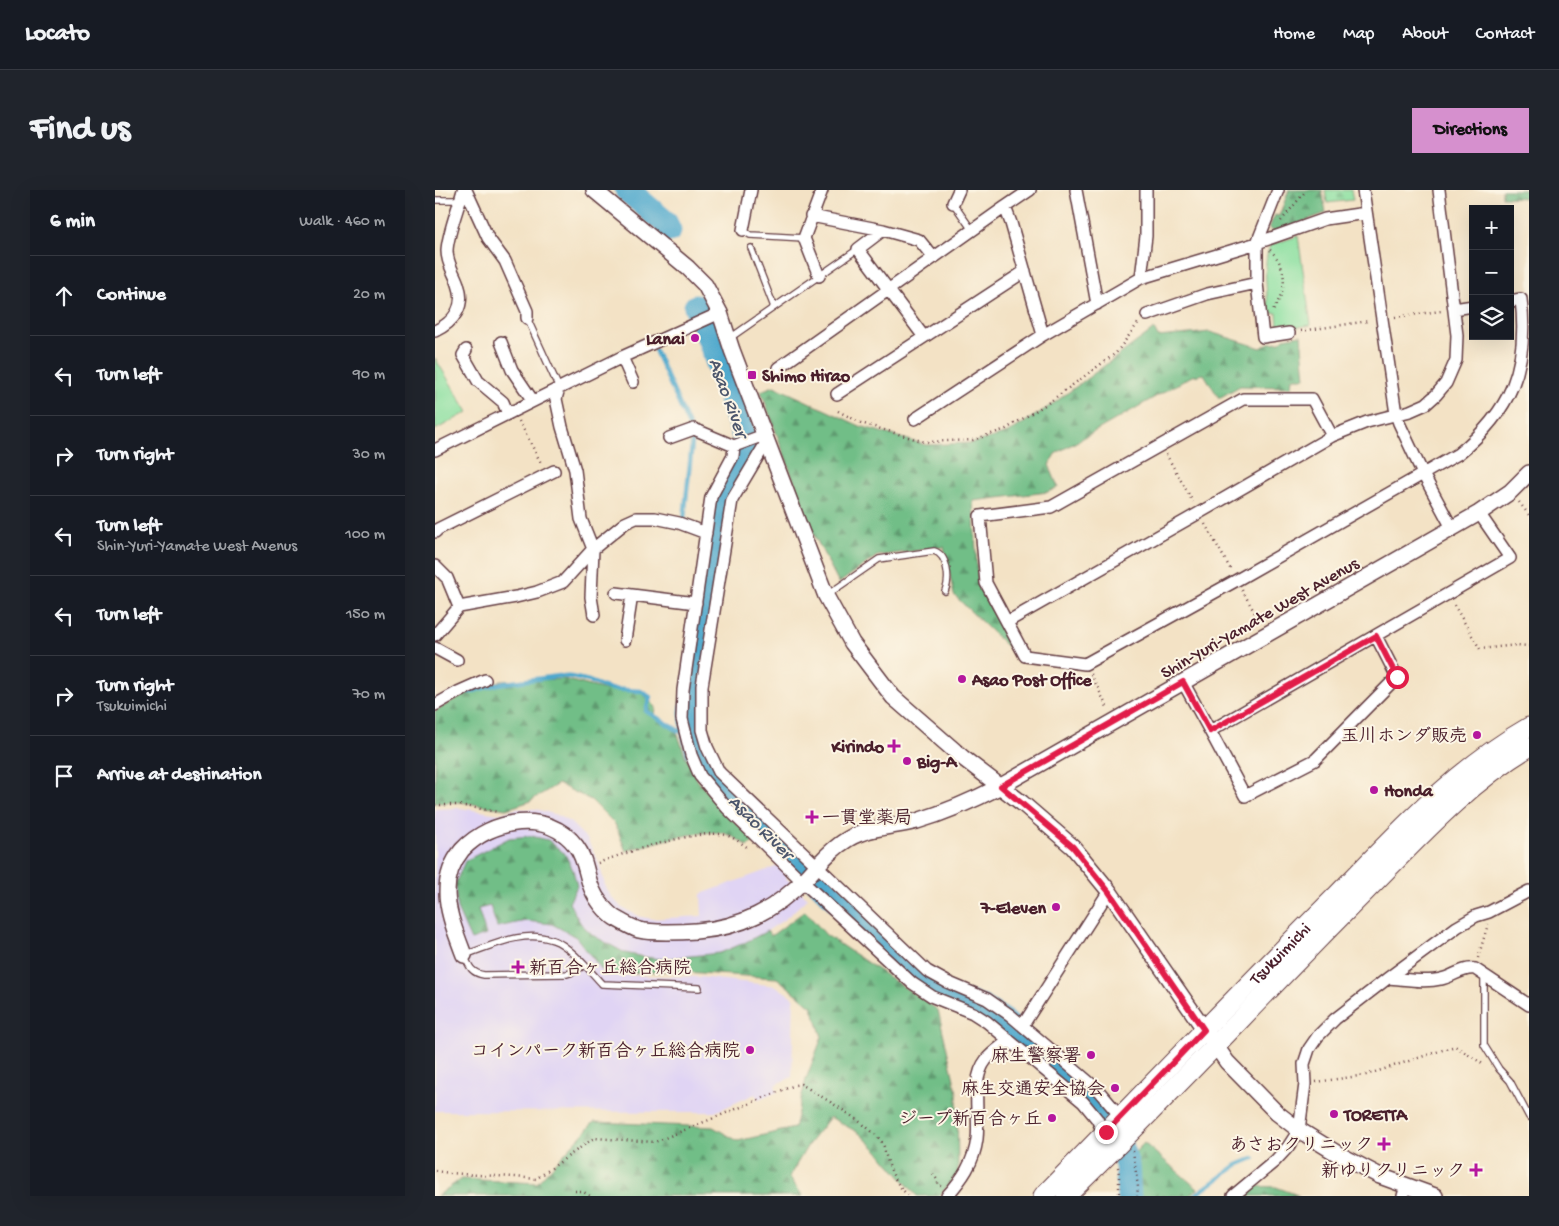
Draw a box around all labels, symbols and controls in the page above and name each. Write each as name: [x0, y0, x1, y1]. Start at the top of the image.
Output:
text: Locato: [25, 20, 90, 49]
text: Home: [1273, 24, 1315, 45]
text: Map: [1343, 24, 1374, 45]
text: About: [1402, 24, 1448, 45]
text: Contact: [1476, 24, 1534, 45]
button: Directions: [1412, 108, 1529, 153]
text: Find us: [30, 110, 130, 151]
map controls: [1469, 205, 1514, 340]
button: +: [1469, 205, 1514, 250]
text: 6 min: [50, 210, 95, 235]
text: Walk · 460 m: [299, 213, 385, 232]
button: −: [1469, 250, 1514, 295]
icon: ahead: [50, 282, 78, 310]
text: Continue: [97, 284, 166, 307]
text: 20 m: [353, 286, 385, 305]
button: layers: [1469, 295, 1514, 340]
place label: Lanai: [646, 330, 685, 351]
marker: Lanai: [689, 332, 701, 344]
water label: Asao River: [702, 356, 753, 445]
icon: left: [50, 362, 78, 390]
text: Turn left: [97, 364, 161, 387]
text: 90 m: [353, 366, 385, 385]
place label: Shimo Hirao: [762, 367, 851, 388]
marker: Shimo Hirao: [746, 369, 758, 381]
icon: right: [50, 442, 78, 470]
text: Turn right: [97, 444, 173, 467]
text: 30 m: [352, 446, 385, 465]
text: Turn left: [97, 515, 161, 538]
icon: left: [50, 522, 78, 550]
text: 100 m: [345, 526, 385, 545]
text: Shin-Yuri-Yamate West Avenus: [97, 538, 297, 557]
street label: Shin-Yuri-Yamate West Avenus: [1157, 553, 1364, 685]
icon: left: [50, 602, 78, 630]
text: Turn left: [97, 604, 161, 627]
text: 150 m: [346, 606, 385, 625]
route start: [1386, 666, 1409, 689]
place label: Asao Post Office: [971, 671, 1092, 692]
marker: Asao Post Office: [956, 673, 968, 685]
text: Turn right: [97, 675, 173, 698]
icon: right: [50, 682, 78, 710]
text: 70 m: [352, 686, 385, 705]
text: Tsukuimichi: [97, 698, 167, 717]
place label: 玉川ホンダ販売: [1341, 726, 1467, 748]
marker: 玉川ホンダ販売: [1471, 729, 1483, 741]
place label: Kirindo: [830, 738, 885, 759]
marker: Kirindo: [888, 740, 900, 752]
place label: Big-A: [916, 753, 958, 774]
marker: Big-A: [901, 755, 913, 767]
icon: arrive: [50, 762, 78, 790]
text: Arrive at destination: [97, 764, 261, 787]
place label: Honda: [1384, 782, 1434, 803]
marker: Honda: [1368, 784, 1380, 796]
water label: Asao River: [722, 791, 800, 869]
place label: 一貫堂薬局: [822, 808, 912, 830]
marker: 一貫堂薬局: [806, 811, 818, 823]
place label: 7-Eleven: [980, 899, 1046, 920]
marker: 7-Eleven: [1050, 901, 1062, 913]
street label: Tsukuimichi: [1245, 919, 1316, 991]
place label: 新百合ヶ丘総合病院: [529, 958, 691, 980]
marker: 新百合ヶ丘総合病院: [511, 960, 525, 974]
place label: コインパーク新百合ヶ丘総合病院: [471, 1041, 740, 1063]
marker: コインパーク新百合ヶ丘総合病院: [744, 1044, 756, 1056]
place label: 麻生警察署: [991, 1046, 1081, 1068]
marker: 麻生警察署: [1085, 1049, 1097, 1061]
place label: 麻生交通安全協会: [961, 1079, 1105, 1101]
marker: 麻生交通安全協会: [1109, 1082, 1121, 1094]
place label: TORETTA: [1342, 1106, 1408, 1127]
marker: TORETTA: [1328, 1108, 1340, 1120]
place label: ジープ新百合ヶ丘: [899, 1109, 1042, 1131]
marker: ジープ新百合ヶ丘: [1046, 1112, 1058, 1124]
route end: [1095, 1121, 1118, 1144]
place label: あさおクリニック: [1230, 1135, 1373, 1157]
marker: あさおクリニック: [1377, 1137, 1391, 1151]
place label: 新ゆりクリニック: [1321, 1161, 1465, 1183]
marker: 新ゆりクリニック: [1469, 1163, 1483, 1177]

